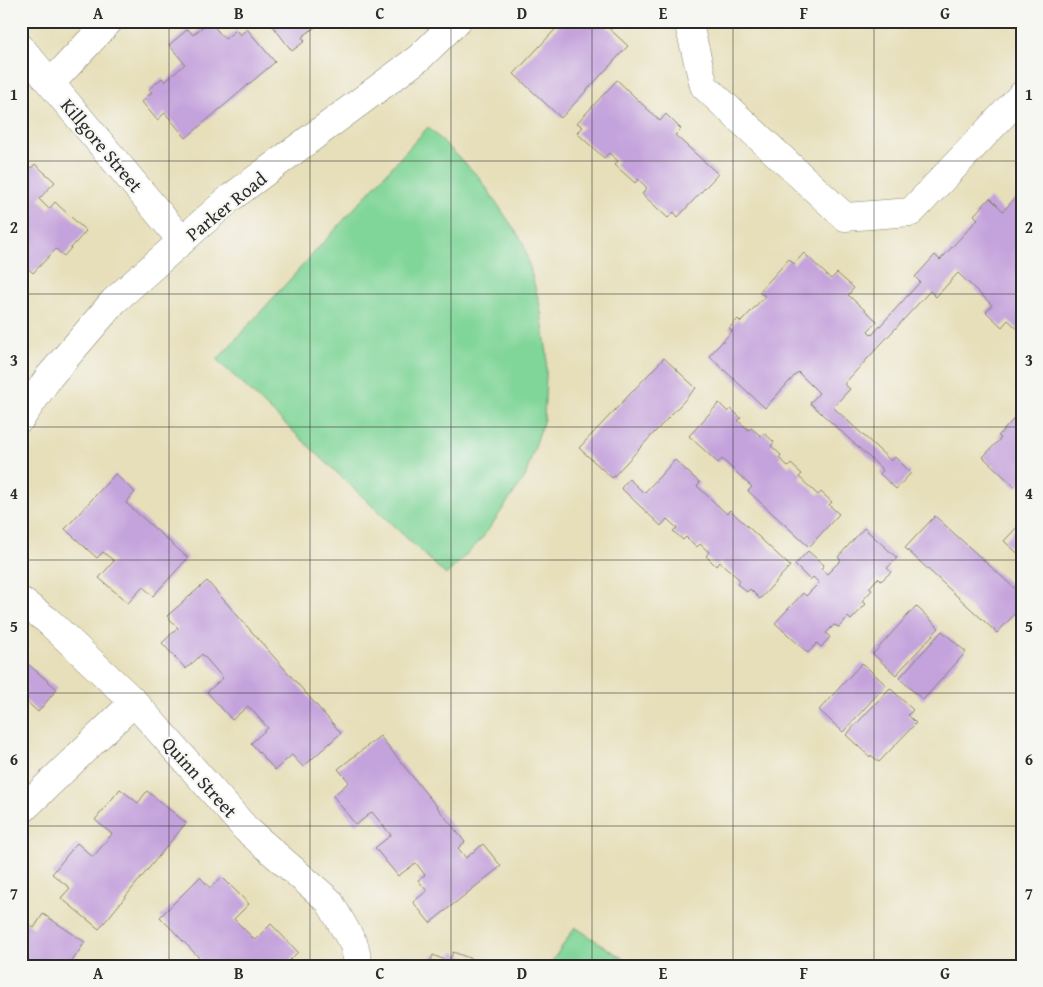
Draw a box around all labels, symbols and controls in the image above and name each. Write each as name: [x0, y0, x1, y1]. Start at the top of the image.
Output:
text: A: [93, 1, 104, 25]
text: B: [234, 1, 244, 25]
text: C: [375, 1, 385, 25]
text: D: [517, 1, 527, 25]
text: E: [659, 1, 668, 25]
text: F: [800, 1, 808, 25]
text: G: [940, 1, 950, 25]
text: 1: [10, 82, 18, 106]
text: 1: [1025, 82, 1033, 106]
street label: Killgore Street: [54, 92, 150, 198]
street label: Parker Road: [180, 164, 273, 247]
text: 2: [10, 215, 18, 239]
text: 2: [1025, 215, 1033, 239]
text: 3: [10, 348, 18, 372]
text: 3: [1025, 348, 1033, 372]
text: 4: [10, 481, 18, 505]
text: 4: [1025, 481, 1033, 505]
text: 5: [10, 614, 18, 638]
text: 5: [1025, 614, 1033, 638]
street label: Quinn Street: [156, 730, 244, 824]
text: 6: [10, 747, 18, 771]
text: 6: [1025, 747, 1033, 771]
text: 7: [10, 881, 18, 905]
text: 7: [1025, 881, 1033, 905]
text: A: [93, 961, 104, 985]
text: B: [234, 961, 244, 985]
text: C: [375, 961, 385, 985]
text: D: [517, 961, 527, 985]
text: E: [659, 961, 668, 985]
text: F: [800, 961, 808, 985]
text: G: [940, 961, 950, 985]

